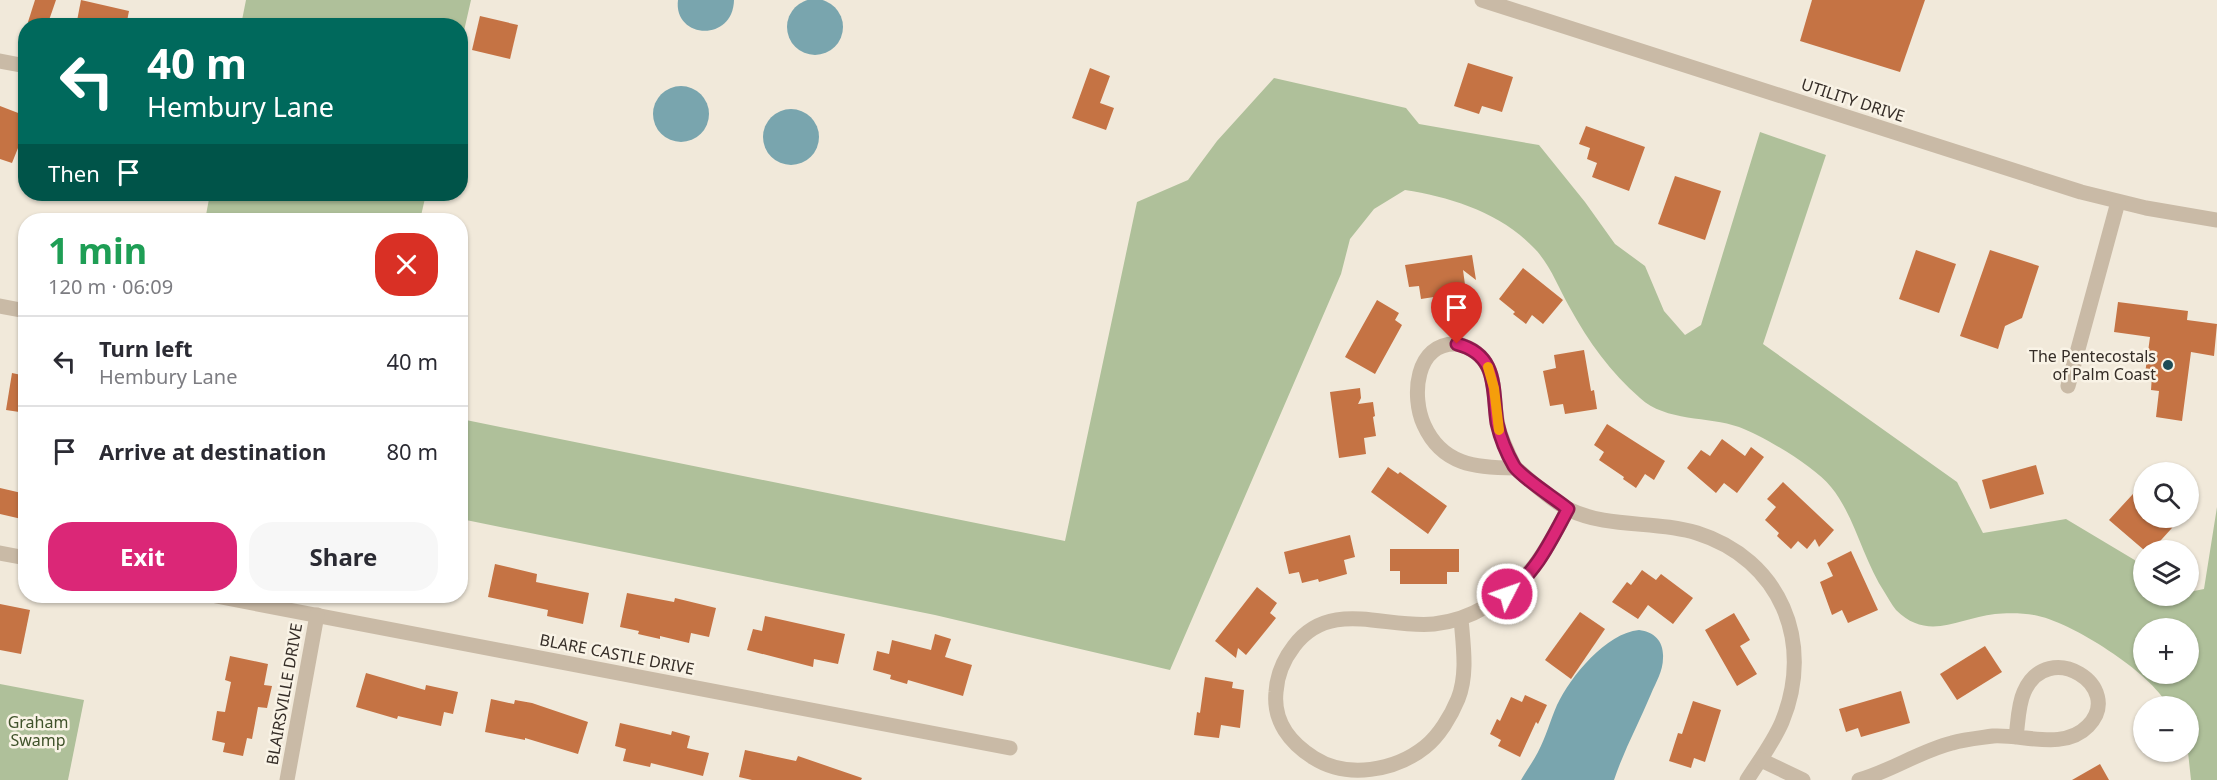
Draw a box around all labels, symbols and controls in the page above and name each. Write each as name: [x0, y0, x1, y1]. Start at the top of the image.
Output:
text: 40 m: [147, 34, 247, 91]
icon: left: [48, 42, 126, 120]
street label: UTILITY DRIVE: [1798, 73, 1908, 127]
text: Hembury Lane: [147, 88, 334, 125]
icon: arrive: [112, 156, 145, 189]
text: Then: [48, 158, 100, 188]
text: 1 min: [48, 226, 147, 275]
button: close: [375, 233, 438, 296]
text: 120 m · 06:09: [48, 273, 173, 300]
pin: [1431, 282, 1482, 344]
icon: arrive: [1440, 291, 1473, 324]
text: Turn left: [99, 333, 193, 363]
icon: left: [48, 345, 81, 378]
place label: The Pentecostals of Palm Coast: [2029, 345, 2156, 385]
text: 40 m: [387, 346, 438, 376]
marker: The Pentecostals of Palm Coast: [2161, 358, 2175, 372]
text: Hembury Lane: [99, 363, 237, 390]
icon: arrive: [48, 435, 81, 468]
text: Arrive at destination: [99, 436, 326, 466]
text: 80 m: [387, 436, 438, 466]
map controls: [2133, 462, 2199, 762]
button: search: [2133, 462, 2199, 528]
button: Exit: [48, 522, 237, 591]
button: Share: [249, 522, 438, 591]
button: layers: [2133, 540, 2199, 606]
position arrow: [1475, 562, 1539, 626]
button: +: [2133, 618, 2199, 684]
street label: BLAIRSVILLE DRIVE: [261, 621, 307, 767]
street label: BLARE CASTLE DRIVE: [538, 628, 696, 680]
button: −: [2133, 696, 2199, 762]
park label: Graham Swamp: [8, 711, 68, 751]

